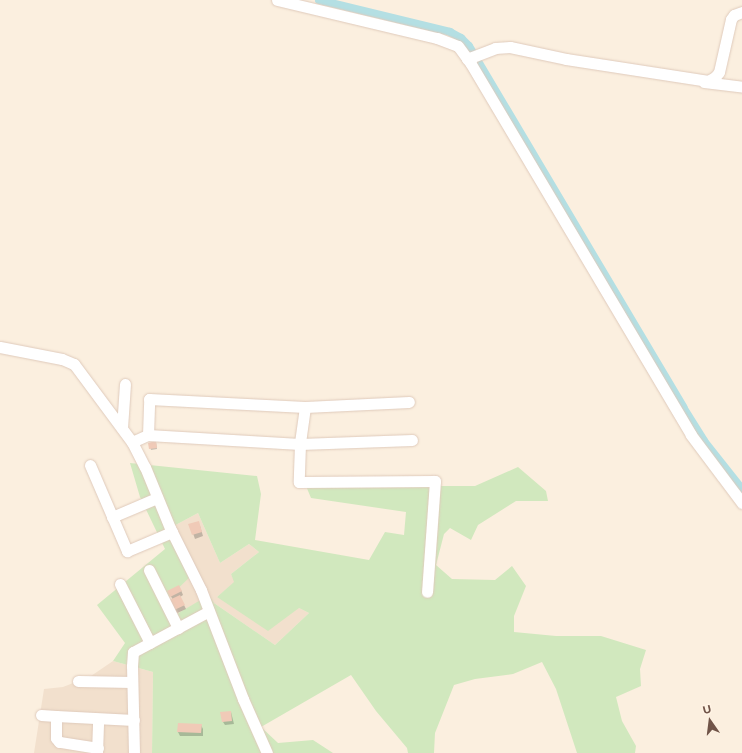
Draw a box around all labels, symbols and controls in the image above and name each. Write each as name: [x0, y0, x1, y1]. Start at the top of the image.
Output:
north arrow: [690, 701, 730, 741]
text: U: [701, 702, 713, 717]

